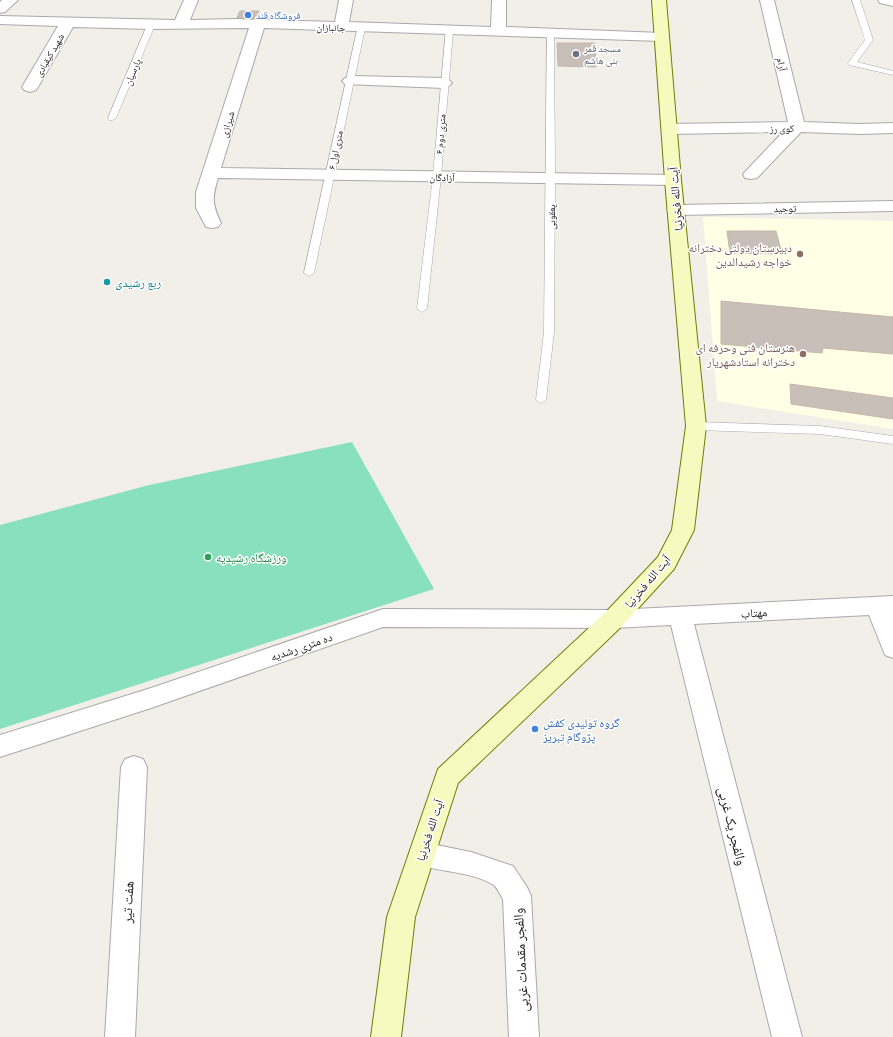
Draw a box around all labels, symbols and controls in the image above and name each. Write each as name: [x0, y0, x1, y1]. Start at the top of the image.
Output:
place label: فروشگاه قند: [256, 9, 301, 21]
marker: فروشگاه قند: [243, 10, 253, 20]
street label: جانبازان: [316, 20, 346, 35]
street label: شهید کیقبادی: [32, 31, 67, 79]
place label: مسجد قمر بنی هاشم: [583, 42, 621, 68]
marker: مسجد قمر بنی هاشم: [571, 49, 581, 59]
street label: آرام: [773, 56, 789, 73]
street label: پارسیان: [121, 57, 144, 88]
street label: شیرازی: [217, 109, 238, 139]
street label: ۶ متری دوم: [432, 113, 450, 155]
street label: کوی رز: [769, 122, 794, 135]
street label: ۶ متری اول: [325, 129, 346, 171]
street label: آیت الله فخرنیا: [665, 166, 686, 231]
street label: آزادگان: [429, 171, 455, 184]
street label: توحید: [773, 202, 797, 214]
street label: یعقوبی: [545, 204, 558, 230]
place label: دبیرستان دولتی دخترانه خواجه رشیدالدین: [688, 240, 792, 269]
marker: دبیرستان دولتی دخترانه خواجه رشیدالدین: [795, 249, 805, 259]
place label: ربع رشیدی: [115, 275, 161, 290]
marker: ربع رشیدی: [102, 277, 112, 287]
place label: هنرستان فنی وحرفه ای دخترانه استادشهریار: [695, 340, 795, 369]
marker: هنرستان فنی وحرفه ای دخترانه استادشهریار: [798, 349, 808, 359]
place label: ورزشگاه رشیدیه: [216, 550, 287, 565]
street label: آیت الله فخرنیا: [621, 551, 674, 611]
marker: ورزشگاه رشیدیه: [203, 552, 213, 562]
street label: مهتاب: [740, 604, 768, 621]
street label: ده متری رشدیه: [268, 629, 334, 664]
place label: گروه تولیدی کفش پژوگام تبریز: [542, 715, 620, 745]
marker: گروه تولیدی کفش پژوگام تبریز: [530, 724, 540, 734]
street label: والفجر یک غربی: [714, 785, 751, 867]
street label: آیت الله فخرنیا: [412, 797, 447, 863]
street label: هفت تیر: [117, 880, 138, 925]
street label: والفجر مقدمات غربی: [509, 907, 532, 1012]

